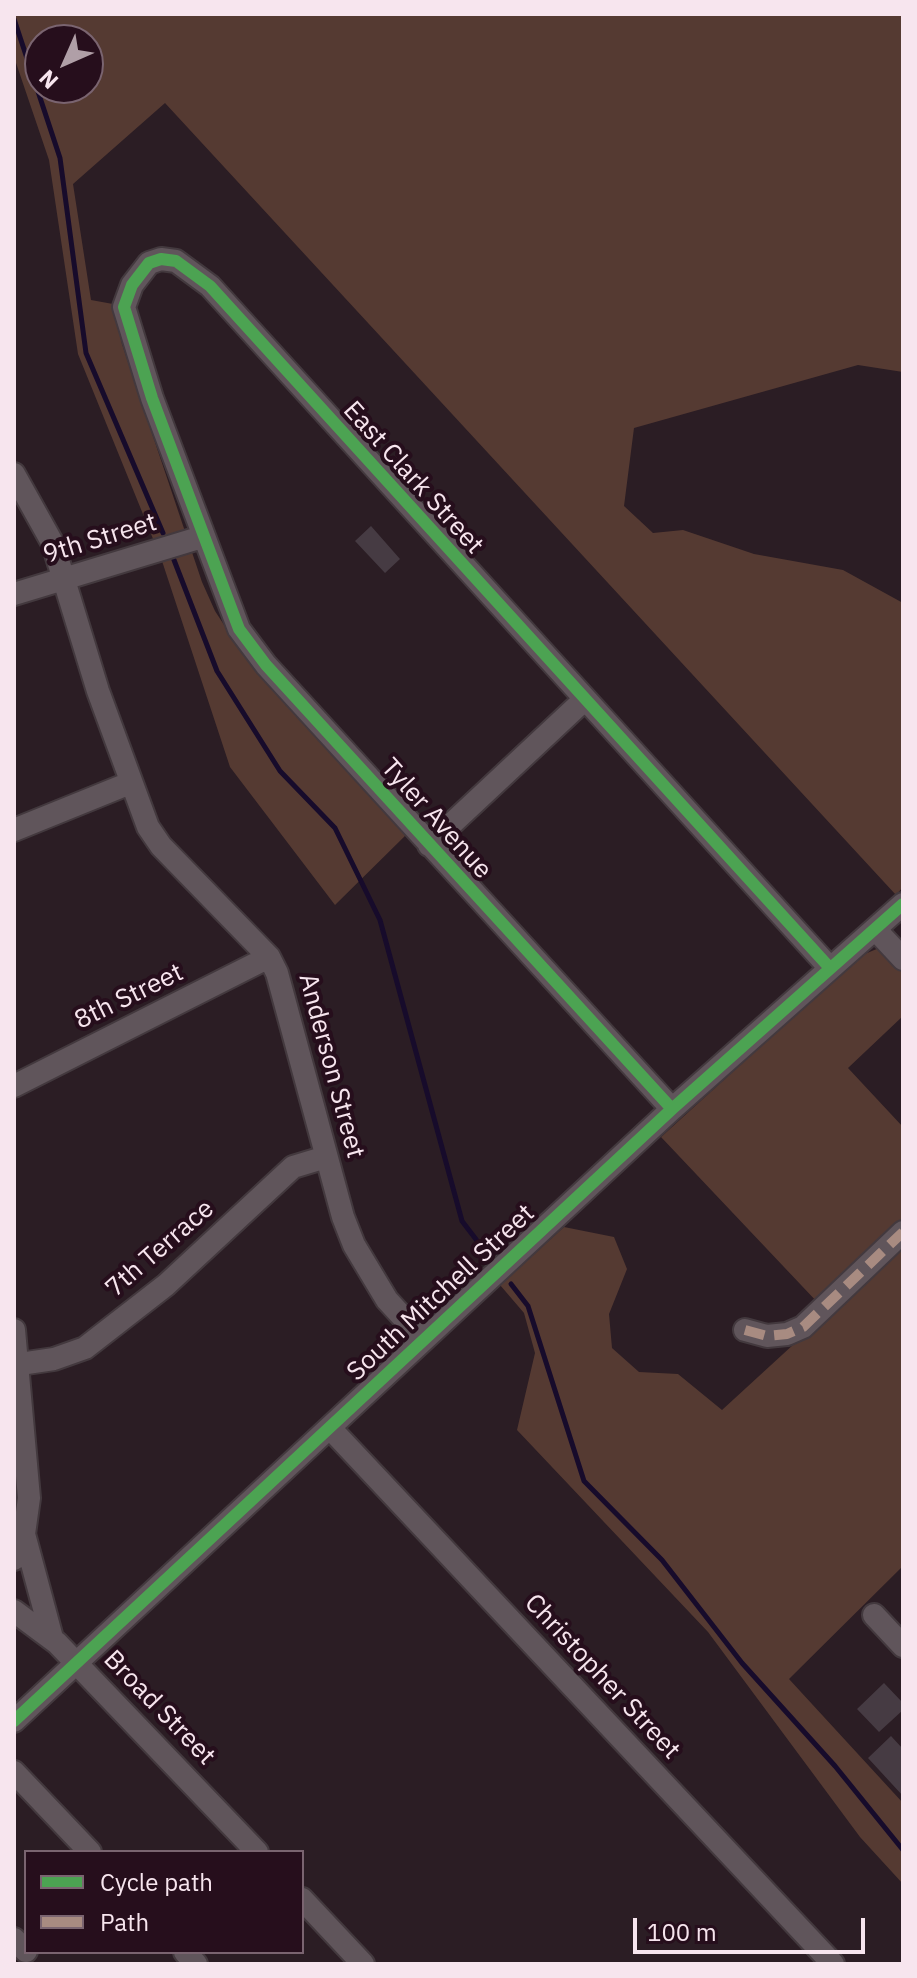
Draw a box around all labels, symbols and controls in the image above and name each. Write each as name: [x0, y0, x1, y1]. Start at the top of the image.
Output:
north arrow: [24, 24, 104, 104]
text: N: [32, 64, 64, 96]
street label: East Clark Street: [336, 395, 490, 561]
street label: 9th Street: [40, 507, 160, 571]
street label: Tyler Avenue: [374, 753, 498, 885]
street label: 8th Street: [70, 957, 188, 1037]
street label: Anderson Street: [291, 970, 371, 1162]
street label: 7th Terrace: [100, 1194, 220, 1304]
street label: South Mitchell Street: [341, 1198, 541, 1388]
street label: Christopher Street: [518, 1588, 686, 1766]
street label: Broad Street: [97, 1644, 221, 1772]
legend: [24, 1850, 304, 1954]
text: Cycle path: [100, 1866, 213, 1898]
scale bar: [637, 1902, 869, 1952]
text: Path: [100, 1906, 149, 1938]
text: 100 m: [647, 1916, 717, 1948]

